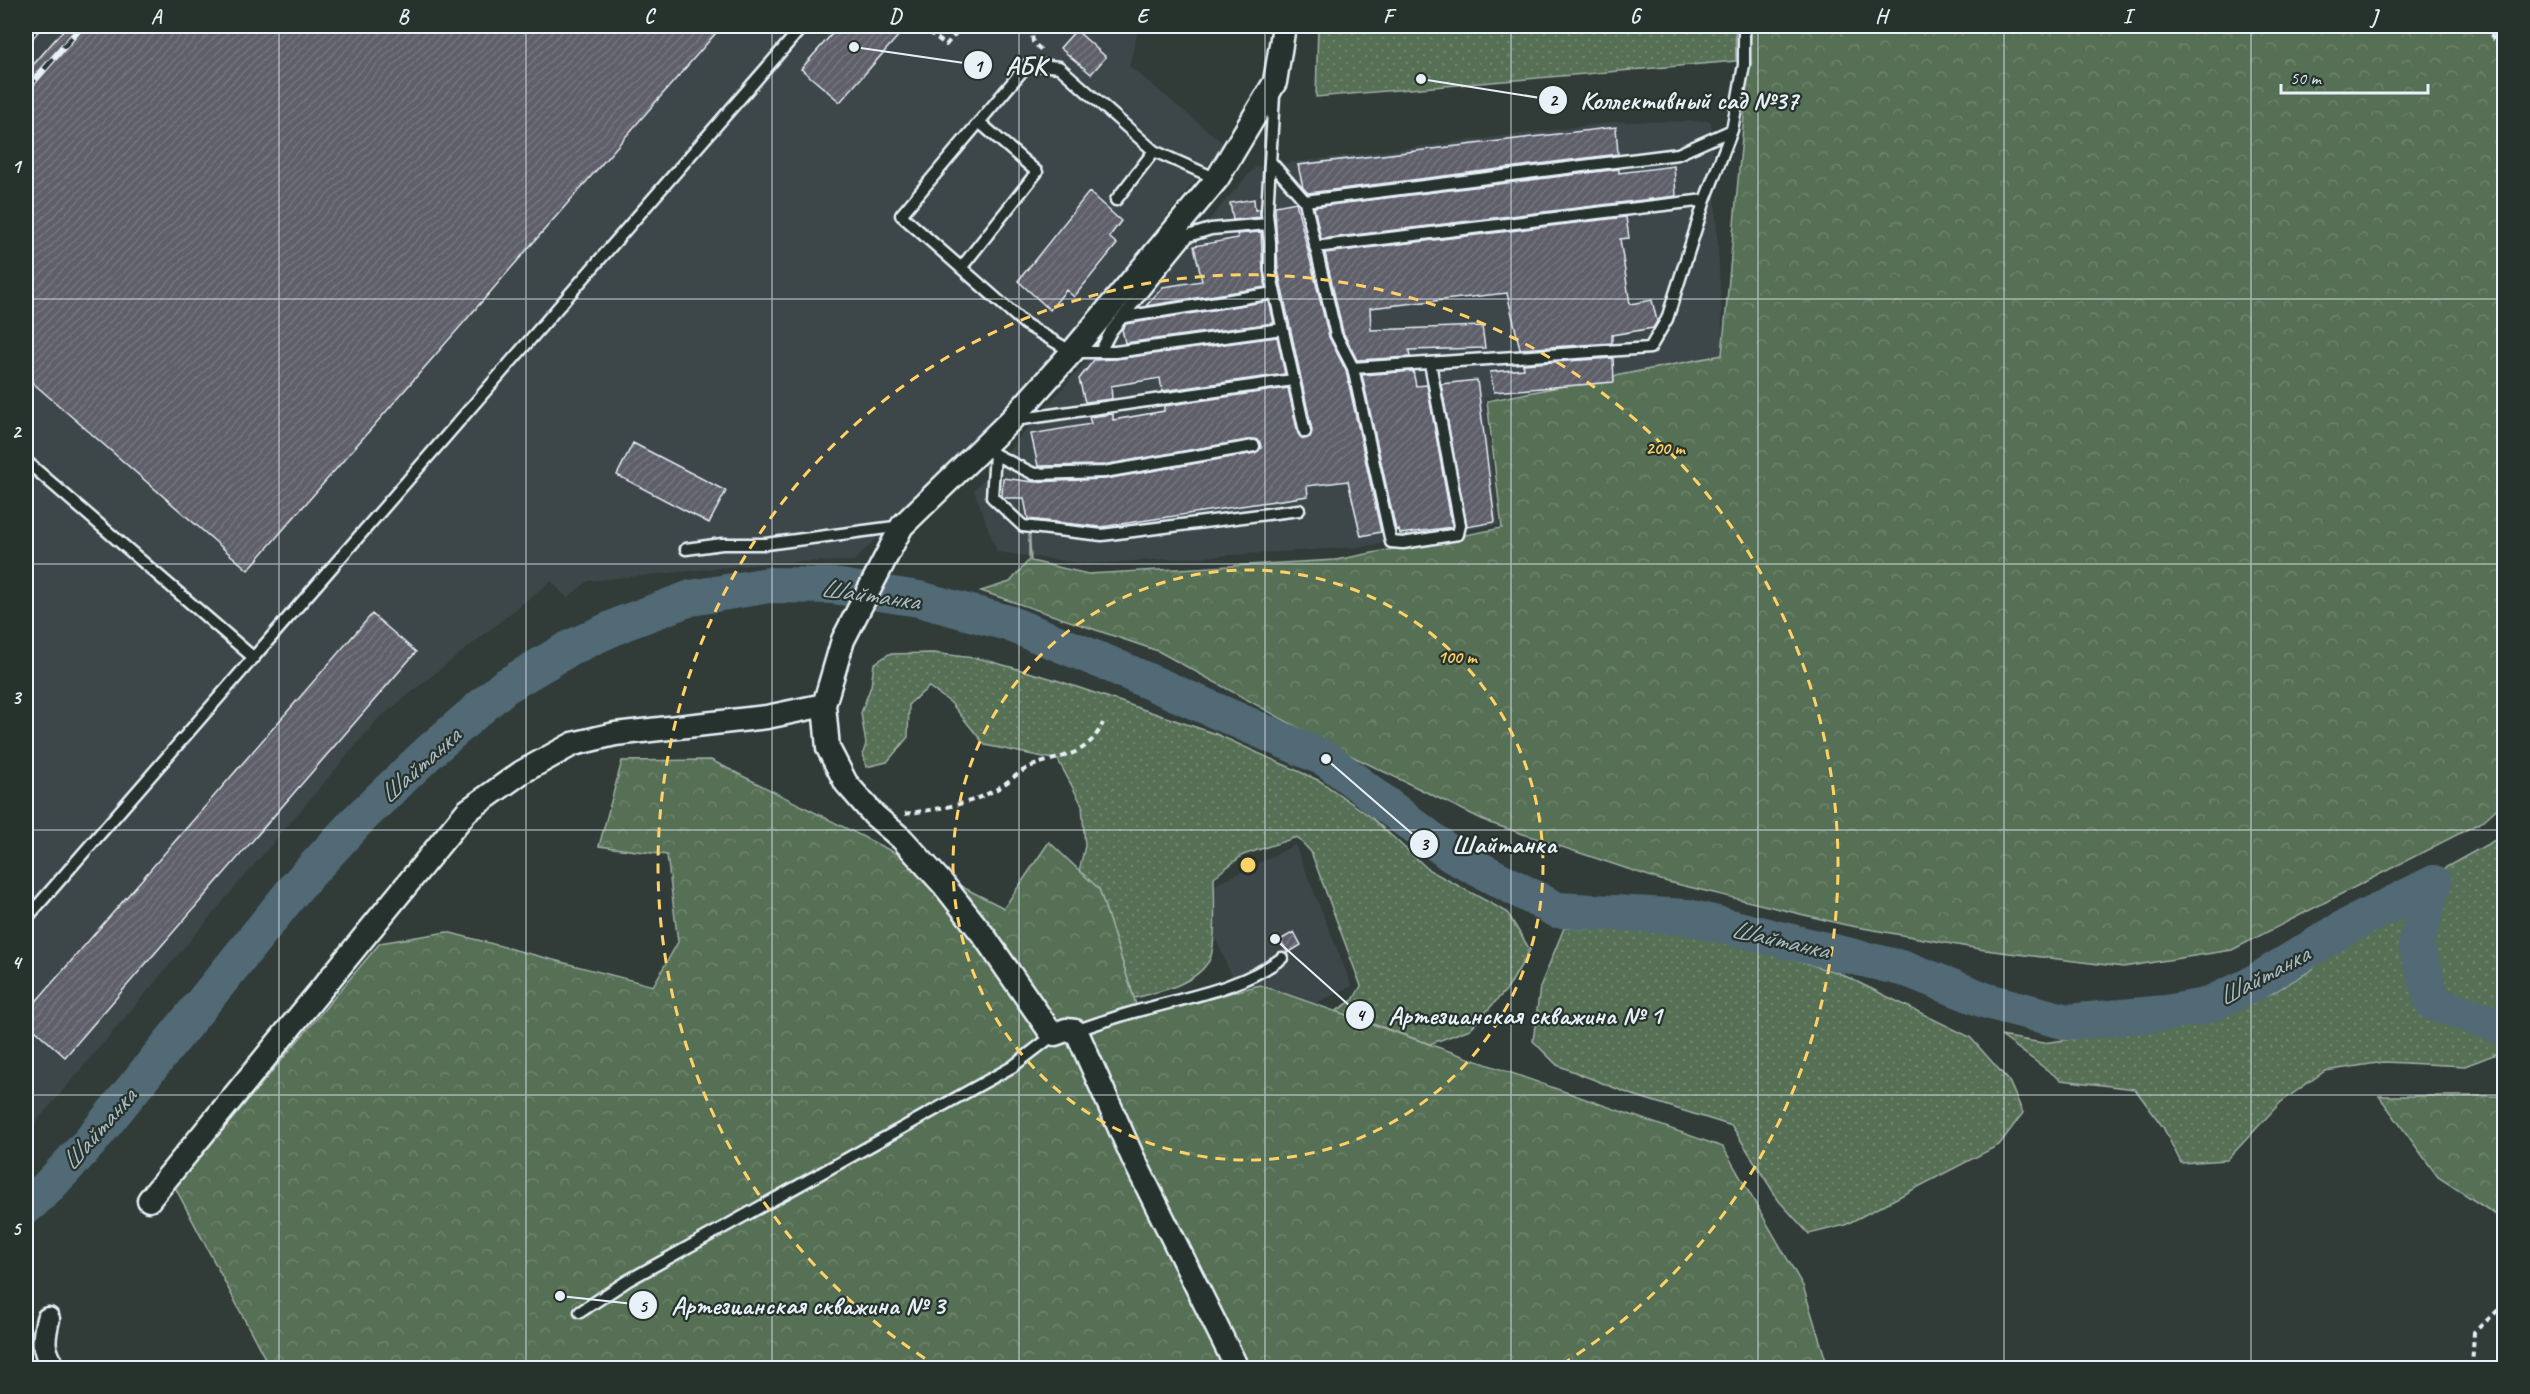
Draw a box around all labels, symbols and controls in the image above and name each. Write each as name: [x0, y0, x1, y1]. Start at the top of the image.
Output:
text: A: [151, 4, 163, 29]
text: B: [398, 4, 410, 29]
text: C: [644, 4, 656, 29]
text: D: [889, 4, 903, 29]
text: E: [1137, 4, 1151, 29]
text: F: [1383, 4, 1397, 29]
text: G: [1630, 4, 1643, 29]
text: H: [1875, 4, 1890, 29]
text: I: [2123, 4, 2136, 29]
text: J: [2369, 4, 2381, 29]
callout: АБК: [963, 43, 1058, 87]
text: АБК: [1005, 49, 1050, 82]
text: 1: [974, 55, 984, 77]
scale bar: [2281, 57, 2428, 95]
text: 50 m: [2290, 67, 2323, 89]
callout: Коллективный сад №37: [1538, 78, 1810, 122]
text: Коллективный сад №37: [1580, 84, 1800, 117]
text: 2: [1549, 89, 1559, 111]
text: 1: [12, 154, 23, 179]
text: 2: [12, 419, 23, 444]
text: 200 m: [1646, 437, 1686, 459]
water label: Шайтанка: [819, 571, 924, 618]
text: 100 m: [1438, 646, 1478, 668]
text: 3: [12, 685, 23, 710]
water label: Шайтанка: [372, 718, 469, 811]
callout: Шайтанка: [1409, 822, 1568, 866]
text: Шайтанка: [1452, 828, 1558, 861]
text: 3: [1420, 833, 1430, 855]
centre of rings: [1238, 855, 1258, 875]
water label: Шайтанка: [1728, 912, 1834, 967]
water label: Шайтанка: [2212, 936, 2317, 1013]
text: 4: [12, 950, 24, 975]
callout: Артезианская скважина № 1: [1345, 993, 1676, 1037]
text: Артезианская скважина № 1: [1388, 999, 1665, 1032]
text: 4: [1356, 1004, 1366, 1026]
water label: Шайтанка: [53, 1079, 145, 1177]
text: 5: [12, 1216, 23, 1241]
callout: Артезианская скважина № 3: [628, 1283, 959, 1327]
text: Артезианская скважина № 3: [671, 1289, 947, 1322]
text: 5: [639, 1295, 649, 1317]

